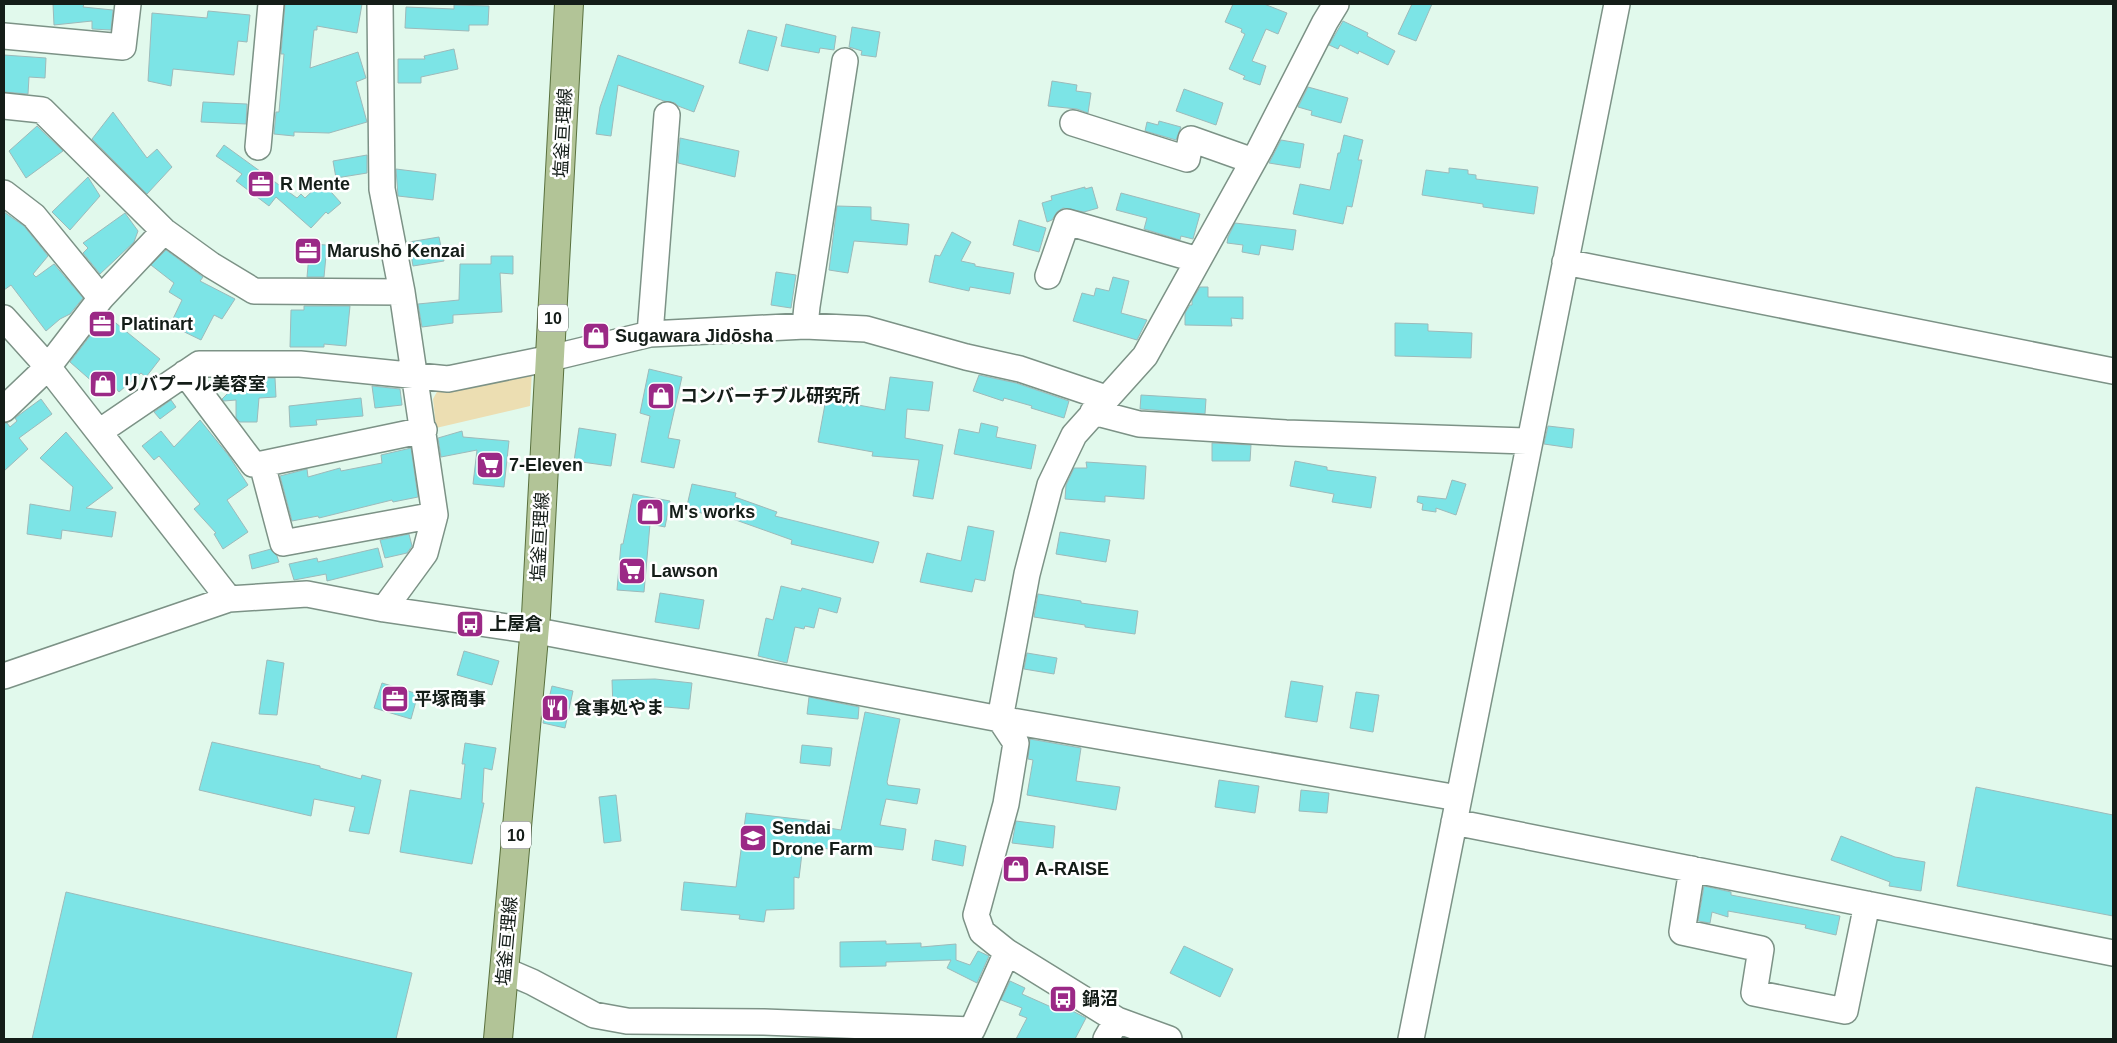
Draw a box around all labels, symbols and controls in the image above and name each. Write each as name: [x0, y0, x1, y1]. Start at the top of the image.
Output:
street label: 塩釜亘理線: [551, 88, 575, 178]
office icon: R Mente: [246, 169, 276, 199]
place label: R Mente: [280, 174, 350, 194]
office icon: Marushō Kenzai: [293, 236, 323, 266]
place label: Marushō Kenzai: [327, 241, 465, 261]
road number: 10: [538, 304, 568, 332]
office icon: Platinart: [87, 309, 117, 339]
place label: Platinart: [121, 314, 193, 334]
shop icon: Sugawara Jidōsha: [581, 321, 611, 351]
place label: Sugawara Jidōsha: [615, 326, 774, 346]
shop icon: リバプール美容室: [88, 369, 118, 399]
place label: リバプール美容室: [122, 374, 266, 394]
shop icon: コンバーチブル研究所: [646, 381, 676, 411]
place label: コンバーチブル研究所: [680, 386, 860, 406]
supermarket icon: 7-Eleven: [475, 450, 505, 480]
place label: 7-Eleven: [509, 455, 583, 475]
street label: 塩釜亘理線: [528, 492, 552, 582]
shop icon: M's works: [635, 497, 665, 527]
place label: M's works: [669, 502, 755, 522]
supermarket icon: Lawson: [617, 556, 647, 586]
place label: Lawson: [651, 561, 718, 581]
bus stop icon: 上屋倉: [455, 609, 485, 639]
place label: 上屋倉: [489, 614, 543, 634]
office icon: 平塚商事: [380, 684, 410, 714]
place label: 平塚商事: [414, 689, 486, 709]
restaurant icon: 食事処やま: [540, 693, 570, 723]
place label: 食事処やま: [574, 698, 664, 718]
place label: Sendai Drone Farm: [772, 818, 873, 859]
road number: 10: [501, 822, 531, 848]
school or university icon: Sendai Drone Farm: [738, 823, 768, 853]
shop icon: A-RAISE: [1001, 854, 1031, 884]
place label: A-RAISE: [1035, 859, 1109, 879]
street label: 塩釜亘理線: [493, 895, 521, 987]
bus stop icon: 鍋沼: [1048, 984, 1078, 1014]
place label: 鍋沼: [1082, 989, 1118, 1009]

